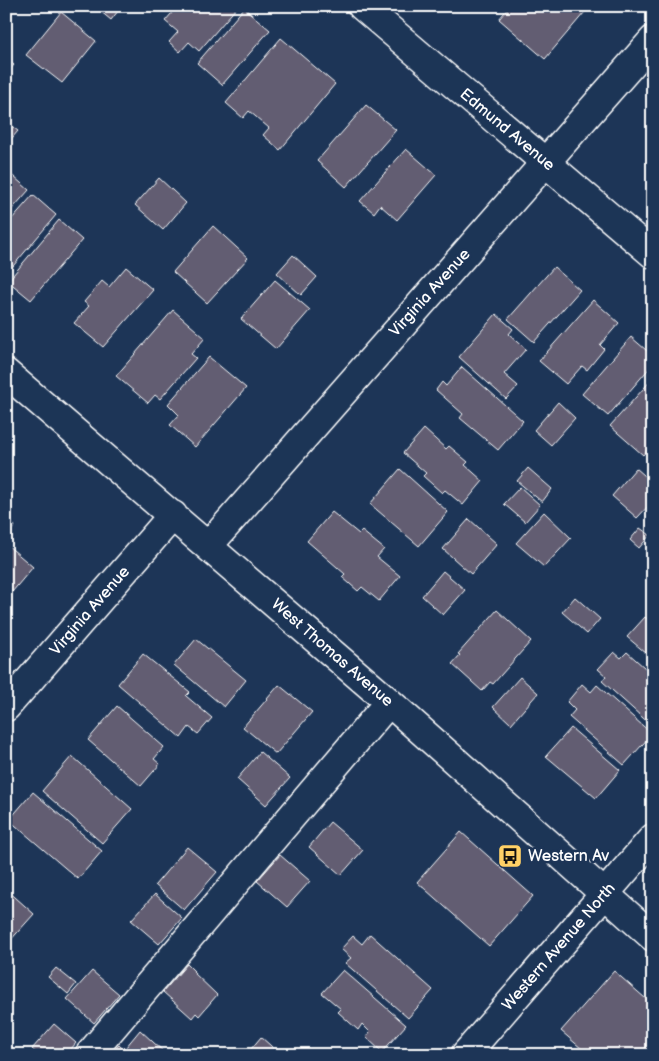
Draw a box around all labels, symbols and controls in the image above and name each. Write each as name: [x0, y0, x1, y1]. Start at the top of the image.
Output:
street label: Edmund Avenue: [456, 85, 559, 176]
street label: Virginia Avenue: [386, 245, 475, 341]
street label: Virginia Avenue: [46, 562, 134, 659]
street label: West Thomas Avenue: [267, 595, 397, 711]
bus stop icon: Western Av: [497, 843, 523, 869]
place label: Western Av: [528, 847, 609, 866]
street label: Western Avenue North: [498, 879, 620, 1015]

